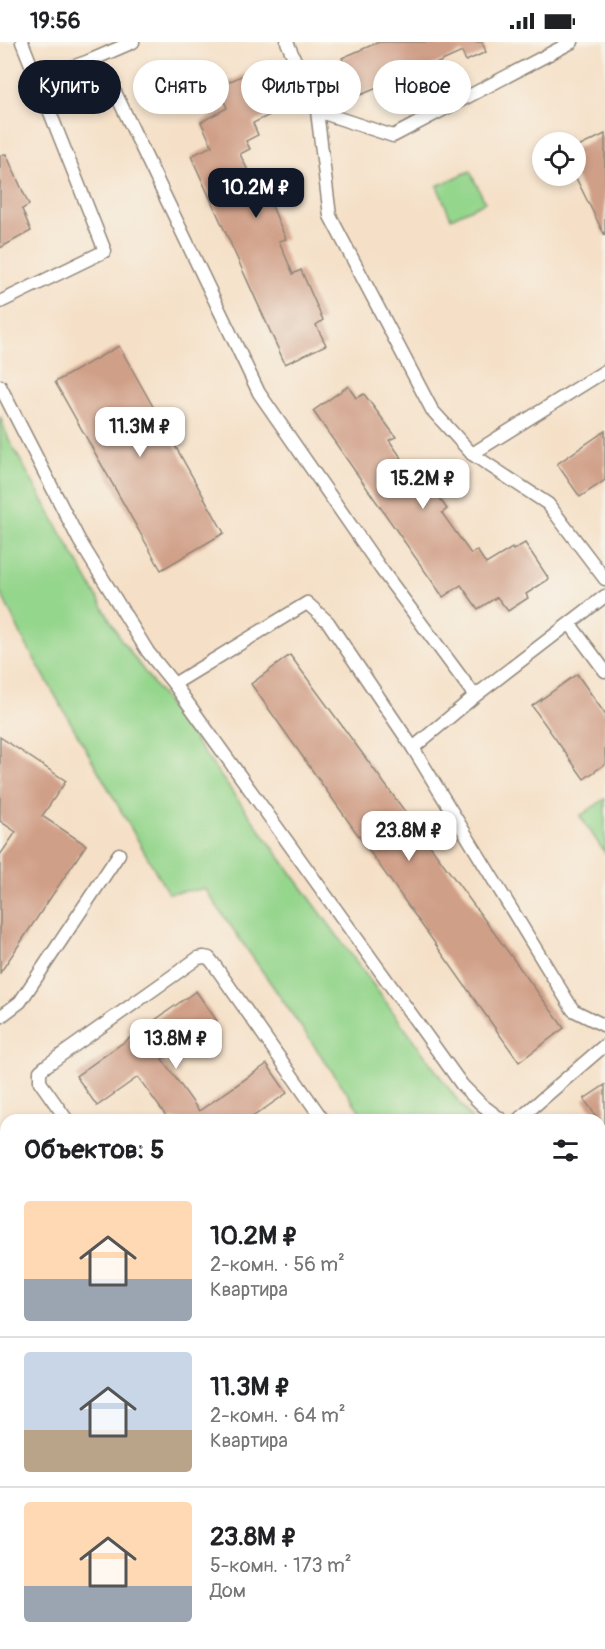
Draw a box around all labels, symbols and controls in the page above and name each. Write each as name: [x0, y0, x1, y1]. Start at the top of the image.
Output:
text: 19:56: [30, 7, 81, 35]
chip: Купить: [18, 60, 121, 114]
chip: Снять: [133, 60, 229, 114]
chip: Фильтры: [241, 60, 361, 114]
chip: Новое: [373, 60, 471, 114]
map controls: [532, 132, 586, 186]
button: locate: [532, 132, 586, 186]
pin: 10.2M ₽: [201, 168, 311, 219]
text: 10.2M ₽: [222, 175, 290, 200]
pin: 11.3M ₽: [85, 407, 195, 458]
text: 11.3M ₽: [109, 414, 171, 439]
pin: 15.2M ₽: [368, 459, 478, 510]
text: 15.2M ₽: [391, 466, 455, 491]
pin: 23.8M ₽: [354, 811, 464, 862]
text: 23.8M ₽: [376, 818, 442, 843]
pin: 13.8M ₽: [121, 1019, 231, 1070]
text: 13.8M ₽: [144, 1026, 208, 1051]
text: Объектов: 5: [24, 1134, 164, 1166]
icon: filters: [549, 1134, 582, 1167]
text: 10.2M ₽: [210, 1220, 298, 1252]
icon: home: [72, 1225, 144, 1297]
text: 2-комн. · 56 m²: [210, 1252, 345, 1277]
text: Квартира: [210, 1277, 288, 1302]
text: 11.3M ₽: [210, 1371, 291, 1403]
icon: home: [72, 1376, 144, 1448]
text: 2-комн. · 64 m²: [210, 1403, 346, 1428]
text: Квартира: [210, 1428, 288, 1453]
text: 23.8M ₽: [210, 1521, 297, 1553]
icon: home: [72, 1526, 144, 1598]
text: 5-комн. · 173 m²: [210, 1553, 352, 1578]
text: Дом: [210, 1578, 246, 1603]

